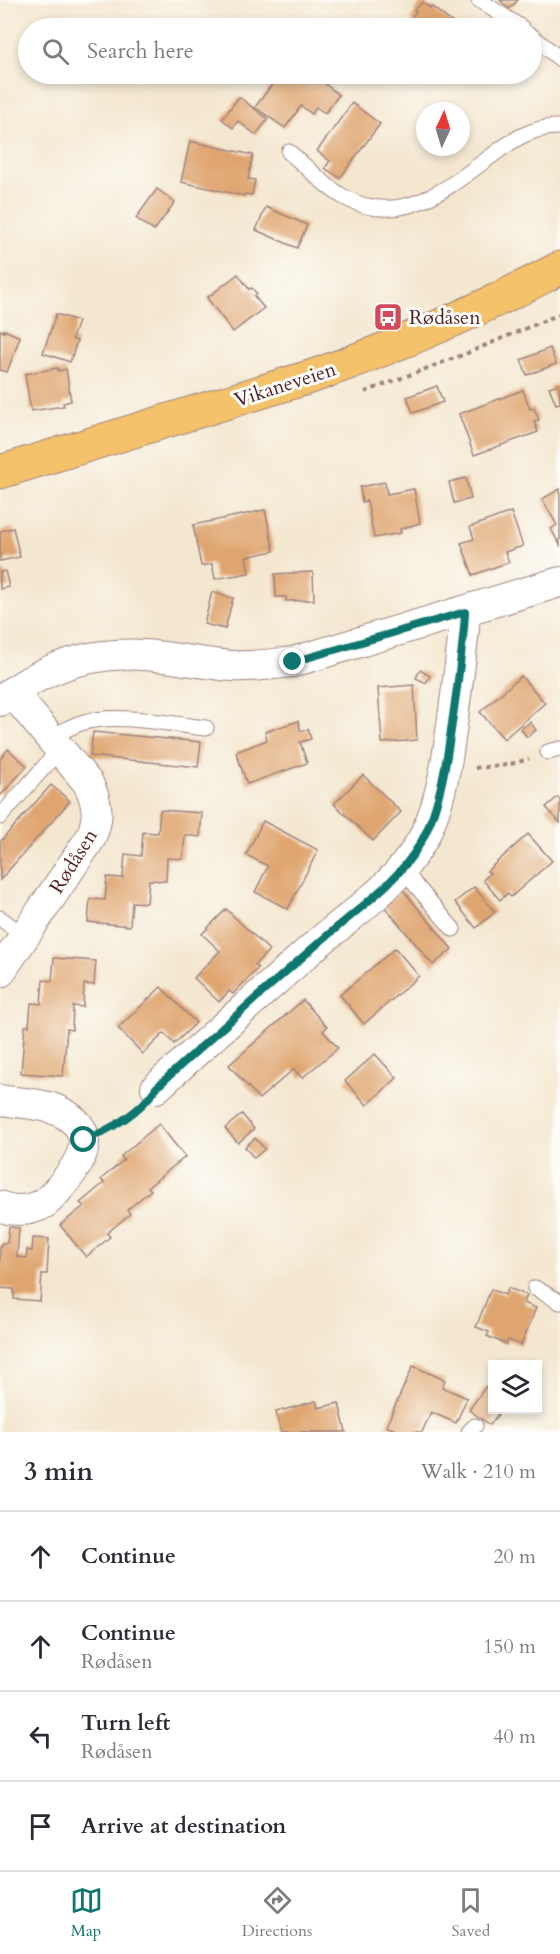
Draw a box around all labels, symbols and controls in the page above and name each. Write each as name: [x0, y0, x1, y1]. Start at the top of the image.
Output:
search box: [18, 18, 542, 84]
icon: search: [39, 35, 72, 68]
text: Search here: [87, 36, 194, 66]
north arrow: [416, 102, 470, 156]
bus stop icon: Rødåsen: [372, 301, 404, 333]
place label: Rødåsen: [409, 304, 481, 331]
street label: Vikaneveien: [231, 355, 340, 414]
route end: [279, 648, 305, 674]
street label: Rødåsen: [43, 823, 104, 899]
route start: [70, 1126, 96, 1152]
map controls: [488, 1360, 542, 1414]
button: layers: [488, 1360, 542, 1414]
text: 3 min: [24, 1454, 93, 1489]
text: Walk · 210 m: [421, 1458, 536, 1485]
icon: ahead: [24, 1540, 57, 1573]
text: Continue: [81, 1541, 176, 1571]
text: 20 m: [493, 1543, 536, 1570]
text: Continue: [81, 1618, 176, 1648]
icon: ahead: [24, 1630, 57, 1663]
text: 150 m: [483, 1633, 536, 1660]
text: Rødåsen: [81, 1648, 153, 1675]
text: Turn left: [81, 1708, 170, 1738]
icon: left: [24, 1720, 57, 1753]
text: 40 m: [493, 1723, 536, 1750]
text: Rødåsen: [81, 1738, 153, 1765]
icon: arrive: [24, 1810, 57, 1843]
text: Arrive at destination: [81, 1811, 286, 1841]
tab: Map: [70, 1884, 103, 1942]
tab: Directions: [242, 1884, 312, 1942]
tab: Saved: [452, 1884, 490, 1942]

